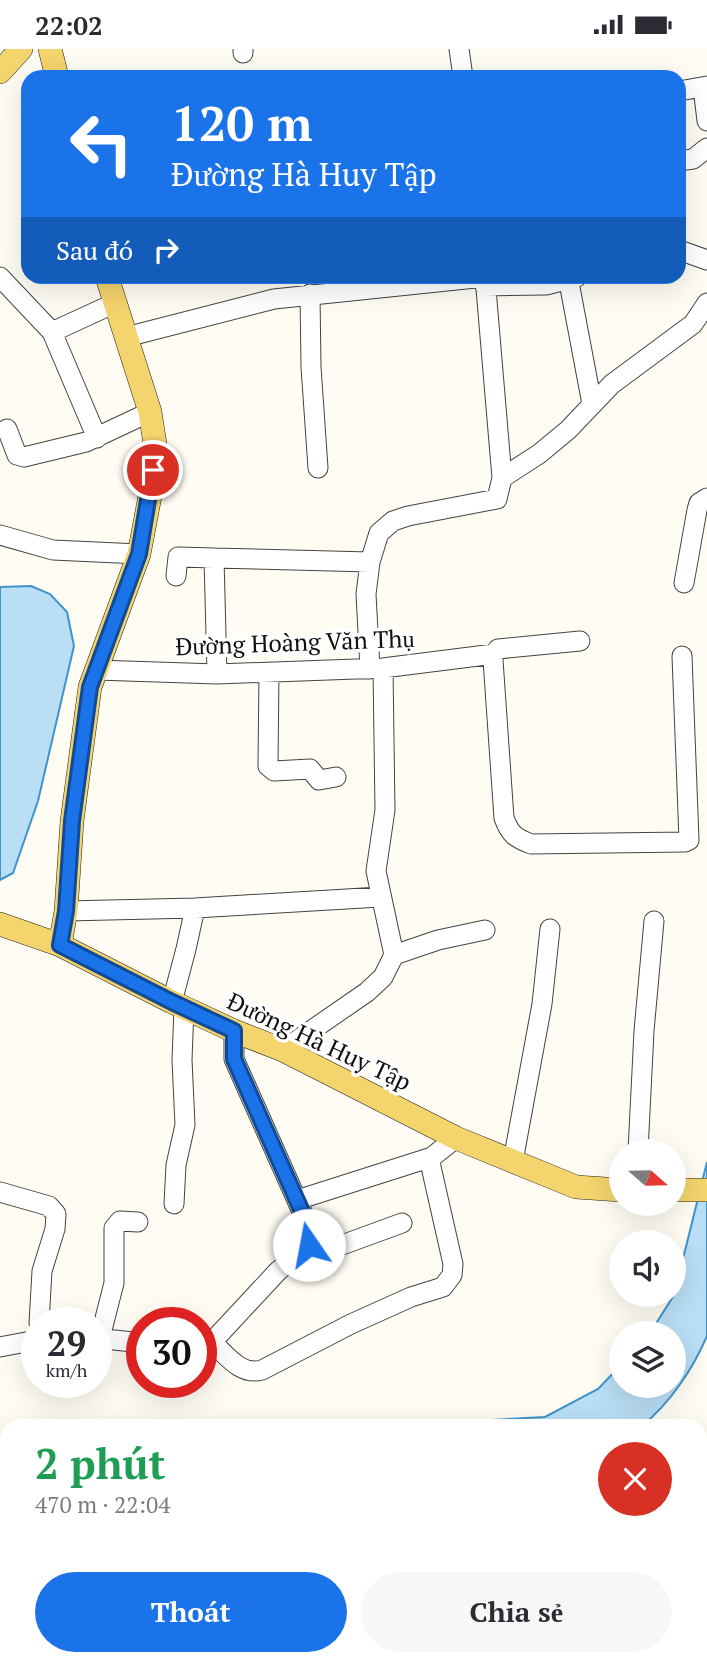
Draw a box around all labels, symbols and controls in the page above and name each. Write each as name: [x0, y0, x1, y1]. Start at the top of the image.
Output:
text: 22:02: [35, 8, 103, 42]
text: 120 m: [171, 90, 313, 155]
icon: left: [56, 98, 147, 189]
text: Đường Hà Huy Tập: [171, 153, 437, 195]
icon: right: [147, 231, 185, 269]
text: Sau đó: [56, 233, 133, 267]
pin: [123, 440, 183, 500]
icon: arrive: [134, 451, 172, 489]
street label: Đường Hoàng Văn Thụ: [175, 622, 415, 662]
street label: Đường Hà Huy Tập: [222, 985, 416, 1098]
north arrow: [609, 1139, 686, 1216]
map controls: [609, 1139, 686, 1398]
position arrow: [272, 1208, 346, 1282]
button: sound: [609, 1230, 686, 1307]
speed limit sign: 30: [126, 1307, 217, 1398]
text: 29: [47, 1320, 86, 1366]
button: layers: [609, 1321, 686, 1398]
text: km/h: [46, 1358, 87, 1382]
text: 2 phút: [35, 1435, 165, 1491]
button: close: [598, 1442, 672, 1516]
text: 470 m · 22:04: [35, 1489, 170, 1520]
button: Thoát: [35, 1572, 347, 1652]
button: Chia sẻ: [361, 1572, 672, 1652]

